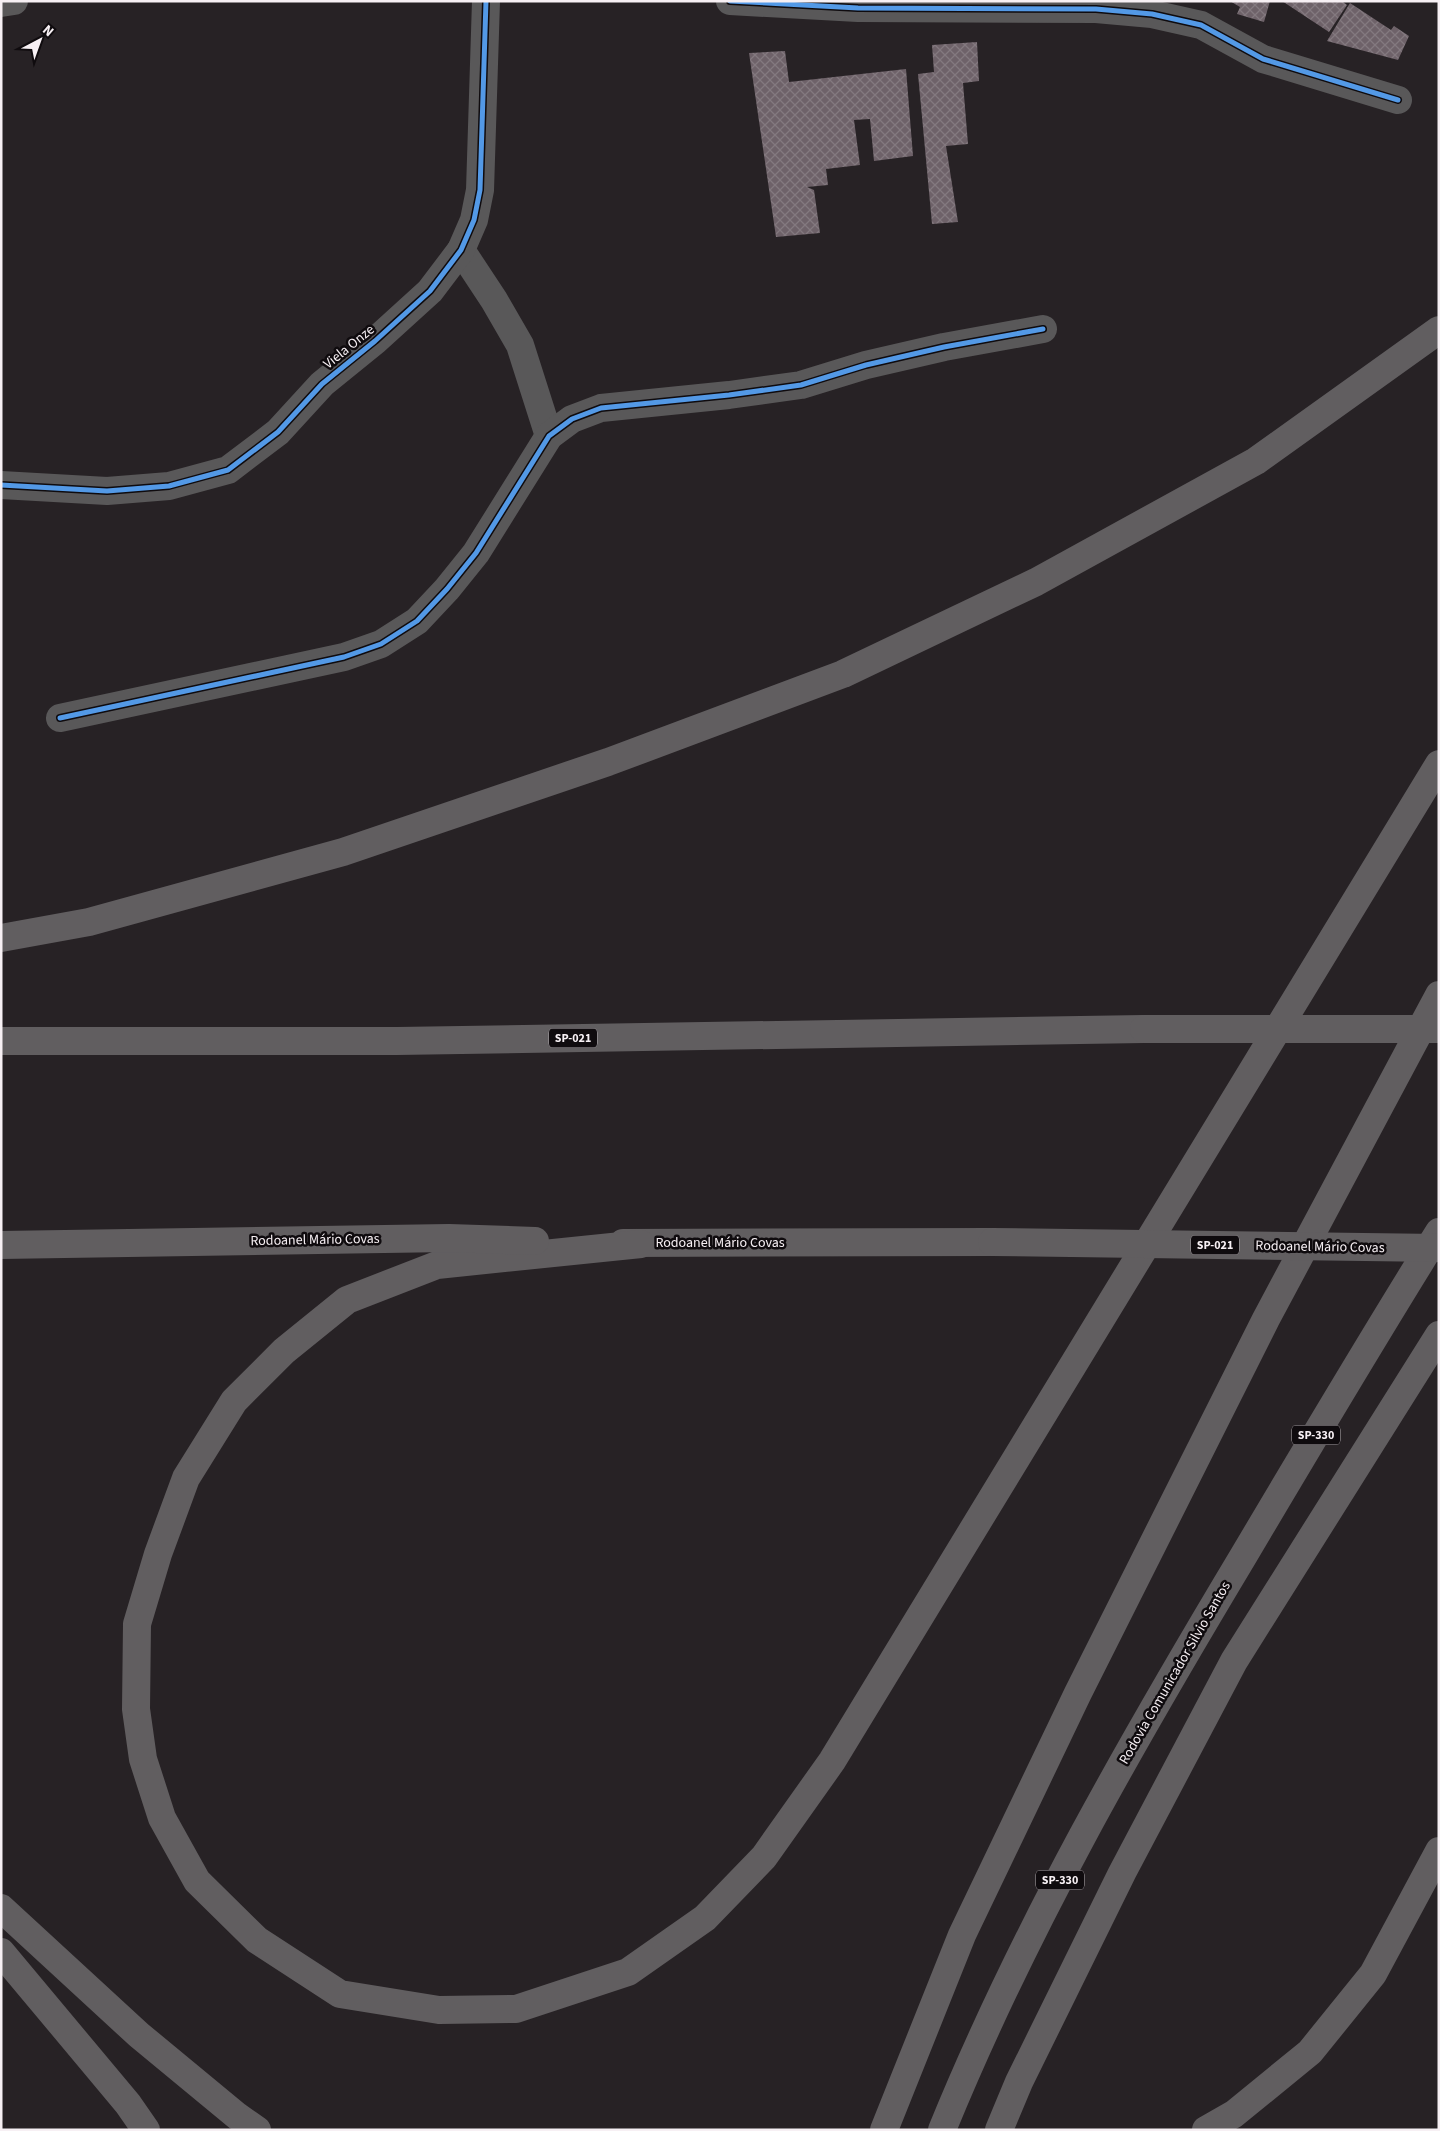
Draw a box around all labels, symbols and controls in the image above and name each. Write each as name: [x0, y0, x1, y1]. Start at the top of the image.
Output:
north arrow: [15, 15, 65, 65]
text: N: [38, 20, 58, 42]
street label: Viela Onze: [319, 320, 379, 374]
road number: SP-021: [549, 1028, 597, 1048]
street label: Rodoanel Mário Covas: [250, 1229, 380, 1251]
street label: Rodoanel Mário Covas: [655, 1233, 785, 1253]
road number: SP-021: [1191, 1236, 1239, 1254]
street label: Rodoanel Mário Covas: [1255, 1236, 1385, 1258]
road number: SP-330: [1292, 1426, 1340, 1444]
street label: Rodovia Comunicador Silvio Santos: [1114, 1578, 1236, 1768]
road number: SP-330: [1036, 1870, 1084, 1890]

